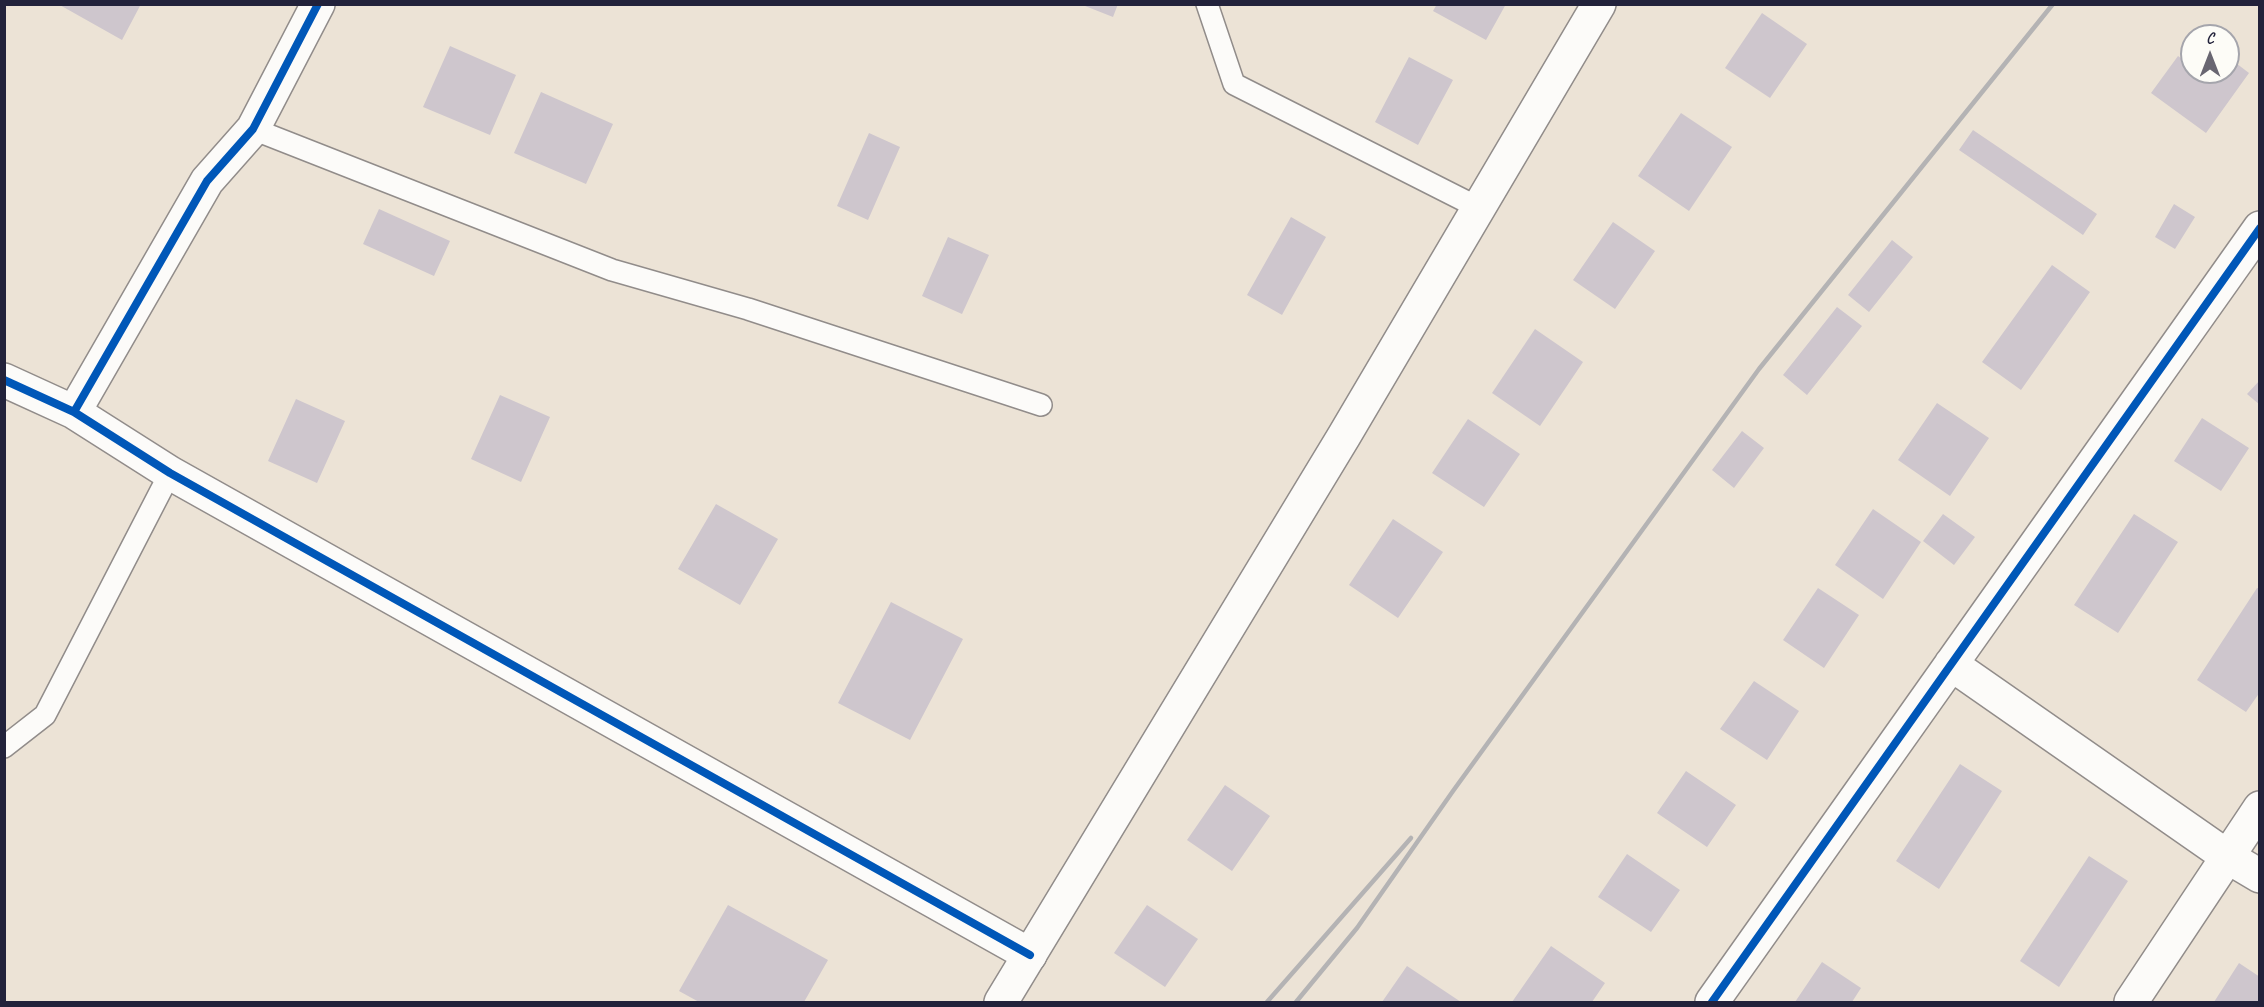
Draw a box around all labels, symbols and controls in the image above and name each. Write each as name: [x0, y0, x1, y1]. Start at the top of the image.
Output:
north arrow: [2180, 24, 2240, 84]
text: С: [2206, 28, 2214, 48]

